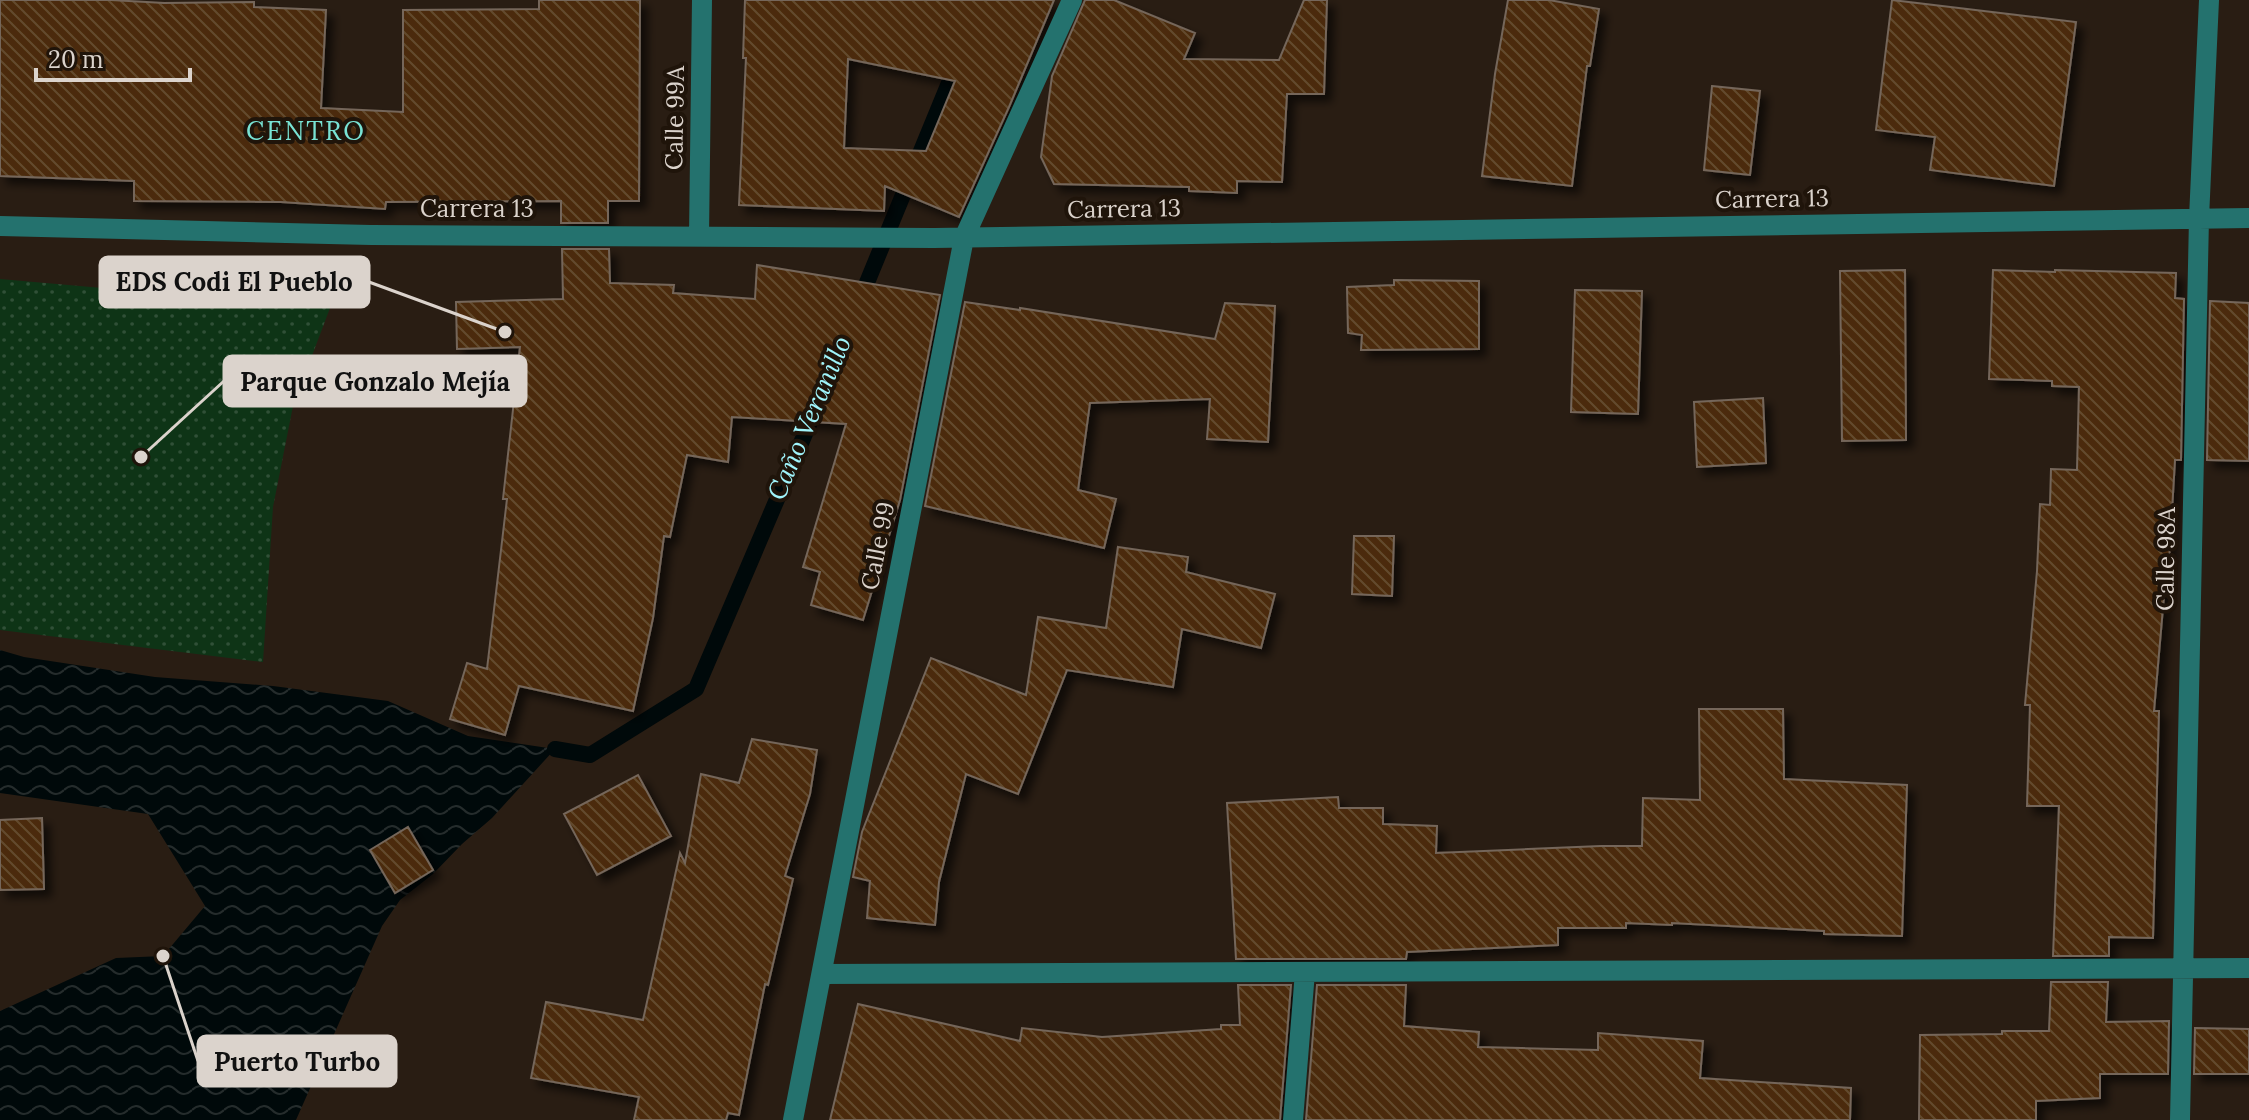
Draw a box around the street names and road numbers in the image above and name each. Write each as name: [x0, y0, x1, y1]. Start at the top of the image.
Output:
street label: Calle 99A: [658, 65, 691, 170]
street label: Carrera 13: [1715, 182, 1829, 215]
street label: Carrera 13: [1067, 192, 1181, 225]
street label: Carrera 13: [420, 193, 534, 224]
street label: Calle 99: [854, 499, 901, 593]
street label: Calle 98A: [2149, 506, 2182, 611]

